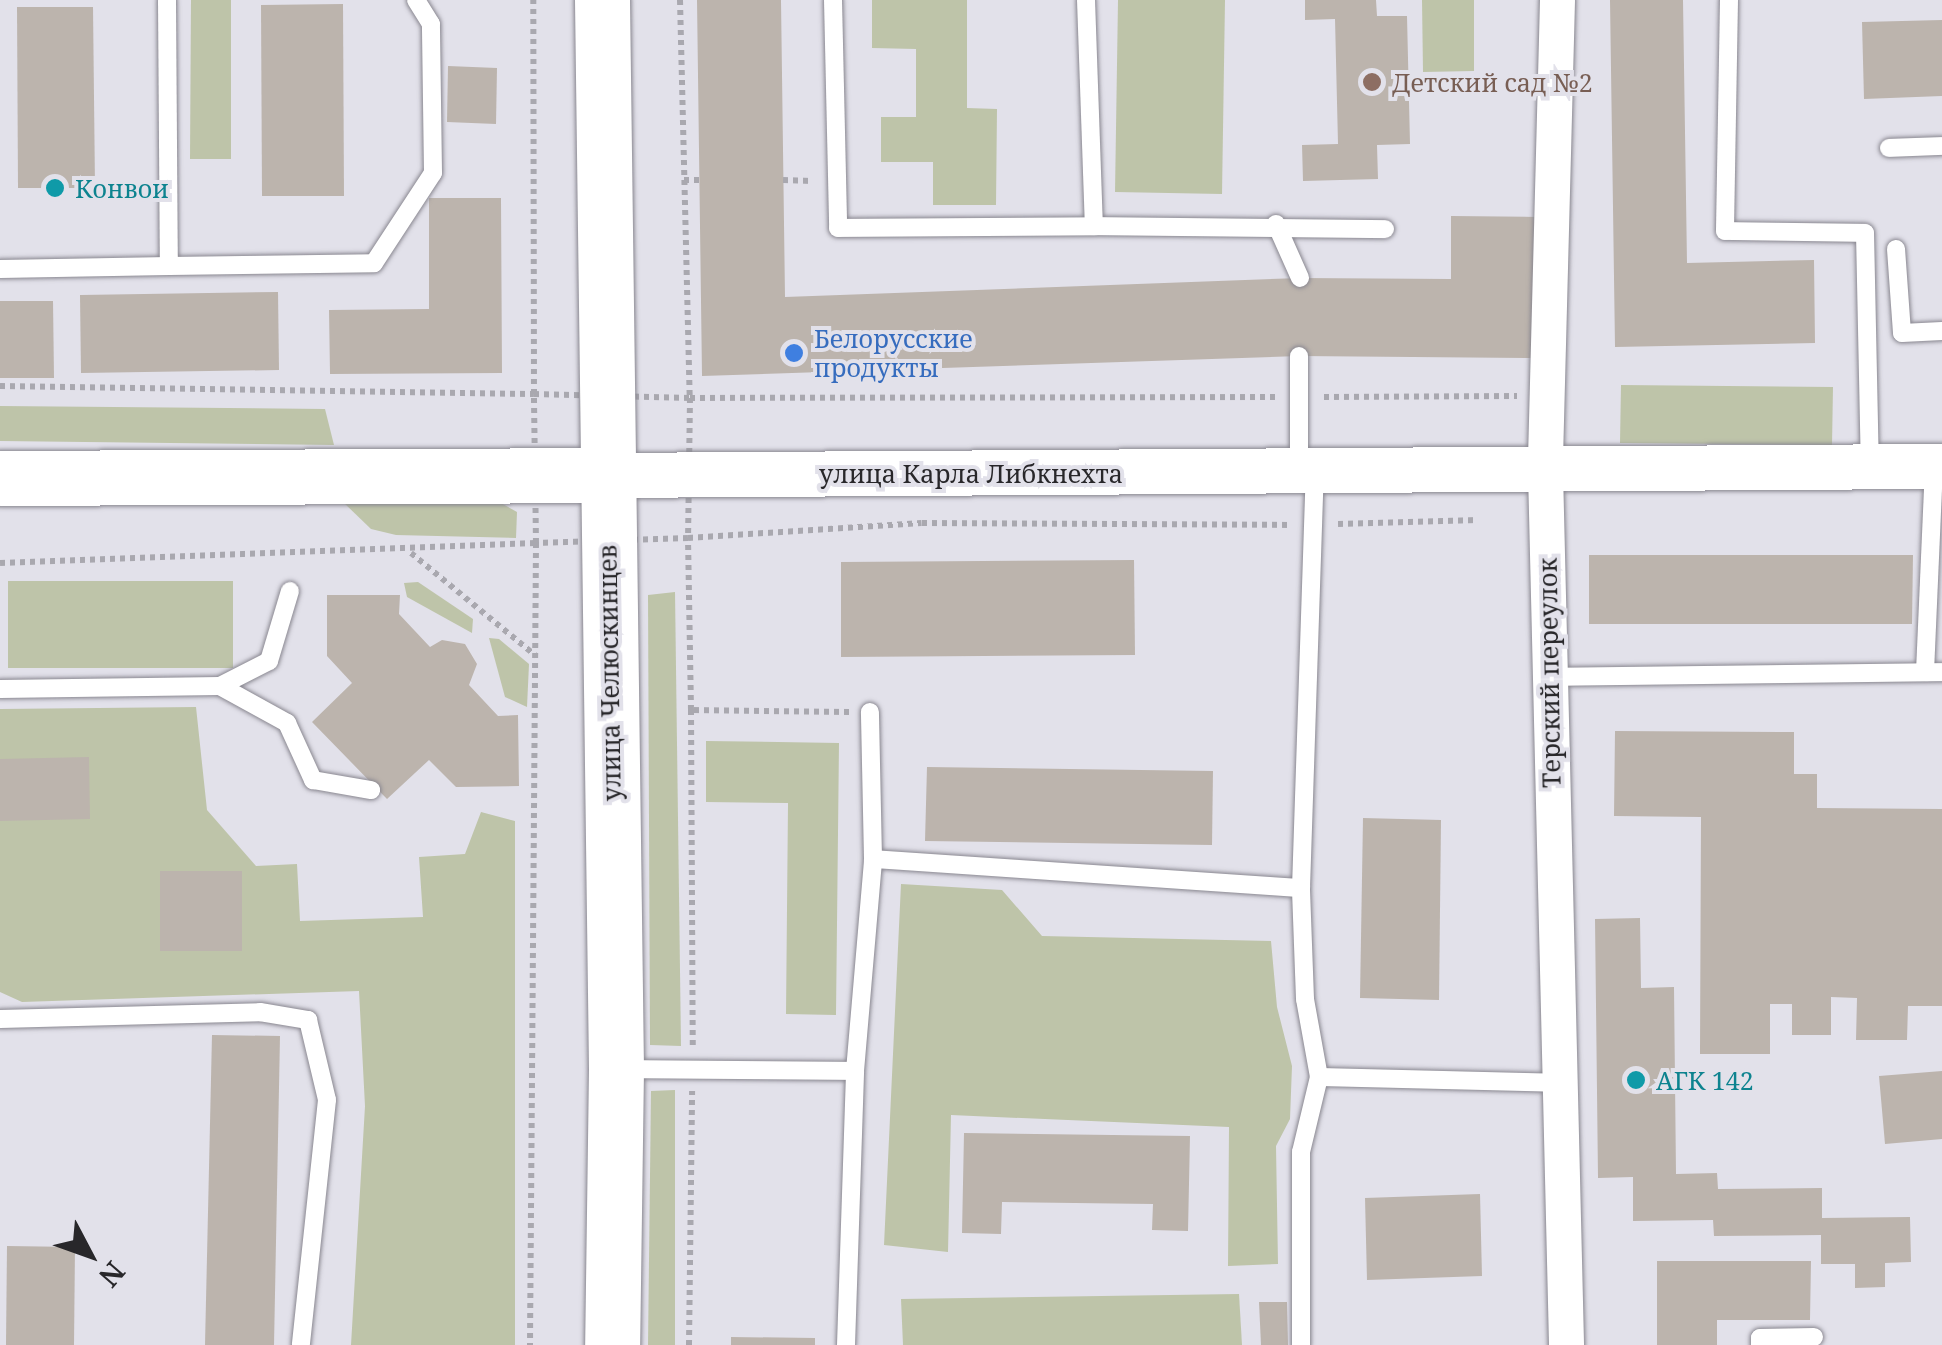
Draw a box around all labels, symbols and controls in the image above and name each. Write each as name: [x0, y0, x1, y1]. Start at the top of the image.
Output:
place label: Детский сад №2: [1392, 67, 1593, 97]
marker: Детский сад №2: [1361, 71, 1383, 93]
place label: Конвои: [75, 173, 169, 203]
marker: Конвои: [44, 177, 66, 199]
place label: Белорусские продукты: [814, 324, 973, 383]
marker: Белорусские продукты: [783, 342, 805, 364]
street label: улица Карла Либкнехта: [819, 458, 1123, 488]
street label: улица Челюскинцев: [592, 545, 626, 801]
street label: Терский переулок: [1532, 558, 1566, 788]
place label: АГК 142: [1656, 1065, 1754, 1095]
marker: АГК 142: [1625, 1069, 1647, 1091]
north arrow: [40, 1205, 140, 1305]
text: N: [91, 1254, 134, 1295]

